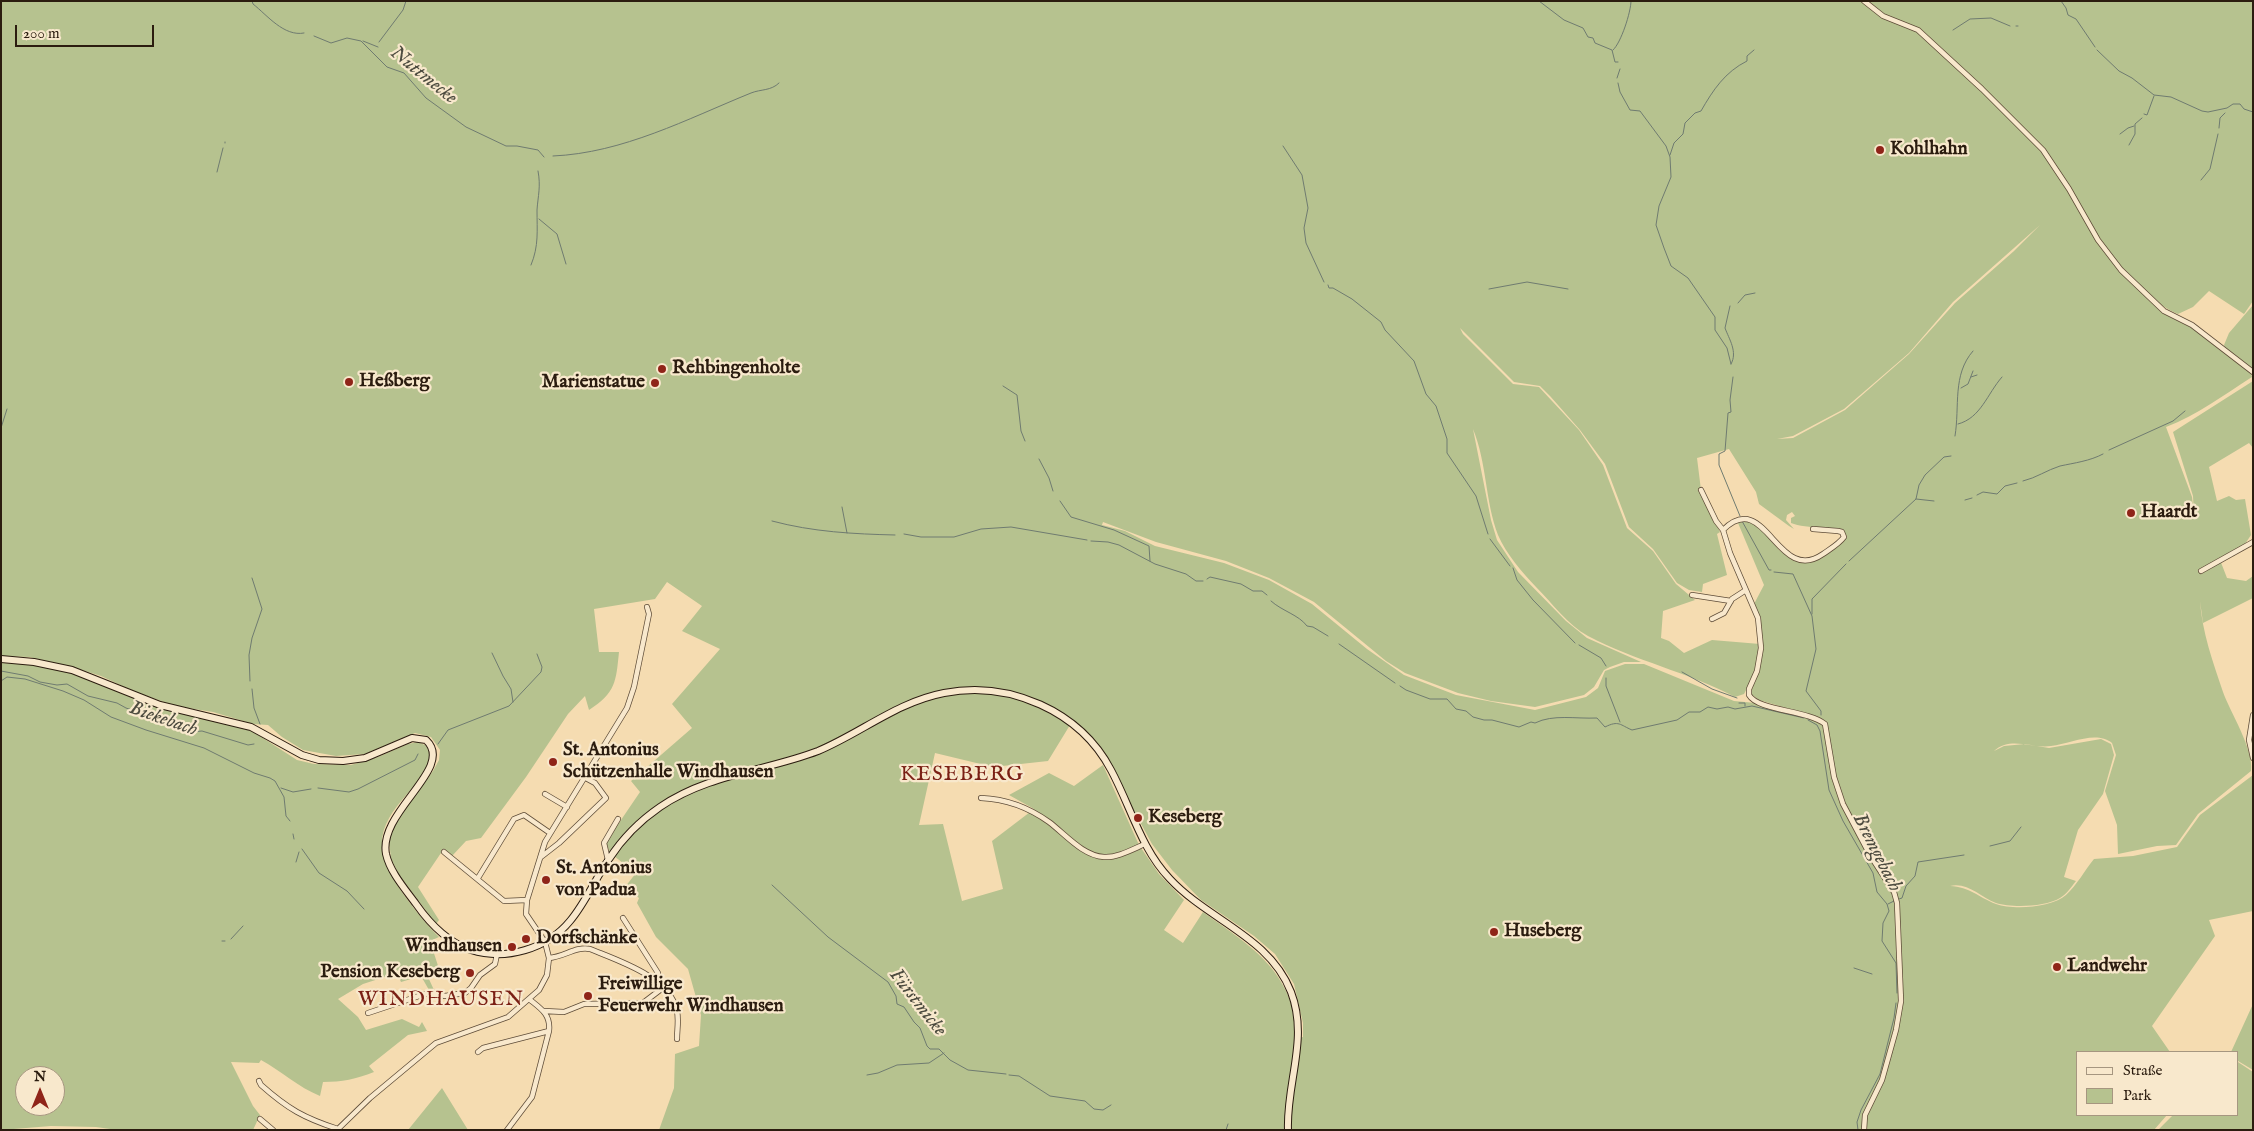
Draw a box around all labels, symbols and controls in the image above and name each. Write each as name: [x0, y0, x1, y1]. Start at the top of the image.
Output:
scale bar: [18, 15, 156, 47]
text: 200 m: [23, 24, 60, 43]
water label: Nuttmecke: [385, 42, 461, 110]
place label: Kohlhahn: [1890, 139, 1968, 161]
marker: Kohlhahn: [1874, 144, 1886, 156]
place label: Rehbingenholte: [672, 358, 800, 380]
marker: Rehbingenholte: [656, 363, 668, 375]
place label: Heßberg: [359, 371, 430, 393]
place label: Marienstatue: [542, 372, 645, 394]
marker: Heßberg: [343, 376, 355, 388]
marker: Marienstatue: [649, 377, 661, 389]
place label: Haardt: [2141, 502, 2197, 524]
marker: Haardt: [2125, 507, 2137, 519]
water label: Biekebach: [126, 697, 200, 743]
place label: St. Antonius Schützenhalle Windhausen: [563, 740, 774, 784]
marker: St. Antonius Schützenhalle Windhausen: [547, 756, 559, 768]
district label: KESEBERG: [899, 763, 1025, 789]
place label: Keseberg: [1148, 807, 1222, 829]
water label: Bremgebach: [1846, 810, 1906, 896]
marker: Keseberg: [1132, 812, 1144, 824]
place label: St. Antonius von Padua: [556, 858, 652, 902]
marker: St. Antonius von Padua: [540, 874, 552, 886]
place label: Huseberg: [1504, 921, 1581, 943]
marker: Huseberg: [1488, 926, 1500, 938]
place label: Dorfschänke: [536, 928, 637, 950]
marker: Dorfschänke: [520, 933, 532, 945]
place label: Windhausen: [405, 936, 502, 958]
marker: Windhausen: [506, 941, 518, 953]
place label: Landwehr: [2067, 956, 2147, 978]
marker: Landwehr: [2051, 961, 2063, 973]
place label: Pension Keseberg: [320, 962, 460, 984]
water label: Fürstmicke: [883, 964, 951, 1042]
marker: Pension Keseberg: [464, 967, 476, 979]
place label: Freiwillige Feuerwehr Windhausen: [598, 974, 784, 1018]
district label: WINDHAUSEN: [357, 988, 525, 1014]
marker: Freiwillige Feuerwehr Windhausen: [582, 990, 594, 1002]
legend: [2076, 1051, 2239, 1116]
text: Straße: [2123, 1061, 2162, 1080]
north arrow: [15, 1066, 65, 1116]
text: N: [34, 1068, 46, 1086]
text: Park: [2123, 1086, 2152, 1105]

